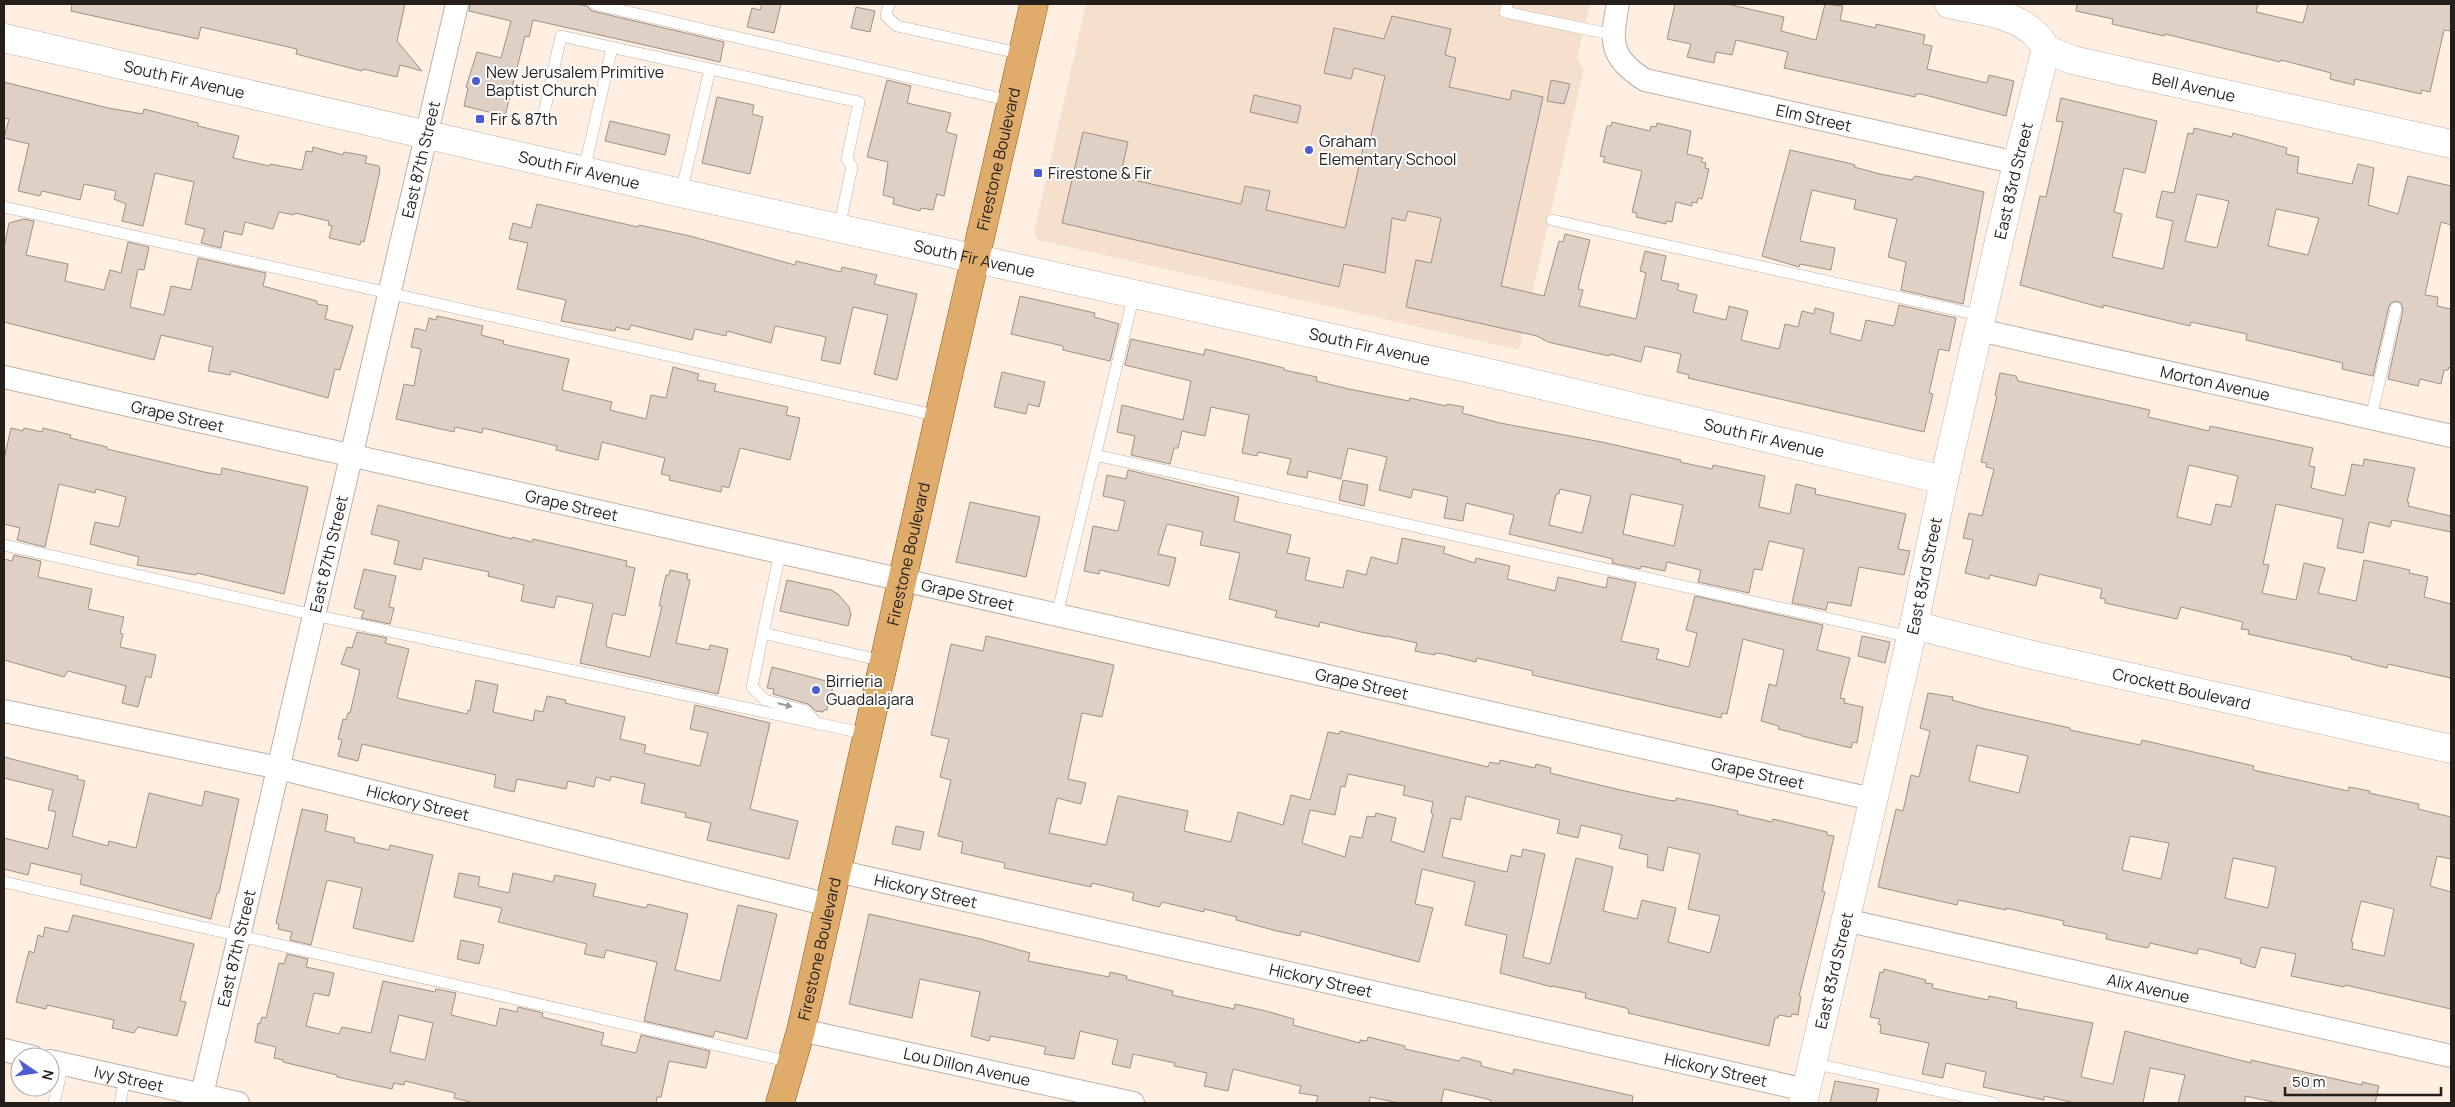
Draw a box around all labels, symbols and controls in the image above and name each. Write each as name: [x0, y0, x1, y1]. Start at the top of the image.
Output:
street label: South Fir Avenue: [122, 55, 247, 104]
place label: New Jerusalem Primitive Baptist Church: [486, 61, 664, 101]
street label: Bell Avenue: [2150, 67, 2237, 107]
marker: New Jerusalem Primitive Baptist Church: [470, 75, 482, 87]
street label: Firestone Boulevard: [971, 85, 1025, 233]
street label: East 87th Street: [396, 99, 445, 220]
street label: Elm Street: [1774, 99, 1854, 137]
place label: Fir & 87th: [490, 108, 558, 130]
marker: Fir & 87th: [474, 113, 486, 125]
street label: East 83rd Street: [1989, 120, 2038, 241]
place label: Graham Elementary School: [1319, 130, 1457, 170]
marker: Graham Elementary School: [1303, 144, 1315, 156]
street label: South Fir Avenue: [516, 145, 642, 194]
place label: Firestone & Fir: [1048, 162, 1152, 184]
marker: Firestone & Fir: [1032, 167, 1044, 179]
street label: South Fir Avenue: [912, 234, 1037, 283]
street label: South Fir Avenue: [1307, 322, 1432, 371]
street label: Morton Avenue: [2158, 360, 2272, 406]
street label: Grape Street: [129, 395, 226, 437]
street label: South Fir Avenue: [1701, 413, 1827, 463]
street label: Firestone Boulevard: [881, 480, 935, 627]
street label: Grape Street: [523, 484, 620, 526]
street label: East 87th Street: [304, 493, 353, 615]
street label: East 83rd Street: [1901, 515, 1947, 637]
street label: Grape Street: [919, 574, 1016, 616]
street label: Crockett Boulevard: [2110, 662, 2253, 715]
street label: Grape Street: [1313, 663, 1410, 705]
place label: Birrieria Guadalajara: [826, 670, 914, 710]
marker: Birrieria Guadalajara: [810, 684, 822, 696]
one-way arrow: [777, 702, 792, 710]
street label: Grape Street: [1709, 752, 1806, 794]
street label: Hickory Street: [364, 779, 472, 826]
street label: Hickory Street: [872, 869, 979, 913]
street label: Firestone Boulevard: [792, 875, 846, 1023]
street label: East 87th Street: [212, 887, 261, 1009]
street label: East 83rd Street: [1810, 910, 1858, 1031]
street label: Hickory Street: [1267, 958, 1375, 1003]
street label: Alix Avenue: [2105, 968, 2192, 1008]
street label: Lou Dillon Avenue: [901, 1042, 1033, 1091]
north arrow: [10, 1047, 60, 1097]
street label: Hickory Street: [1662, 1047, 1770, 1092]
street label: Ivy Street: [92, 1060, 166, 1097]
scale bar: [2285, 1064, 2441, 1096]
text: N: [38, 1068, 59, 1082]
text: 50 m: [2292, 1071, 2326, 1092]

